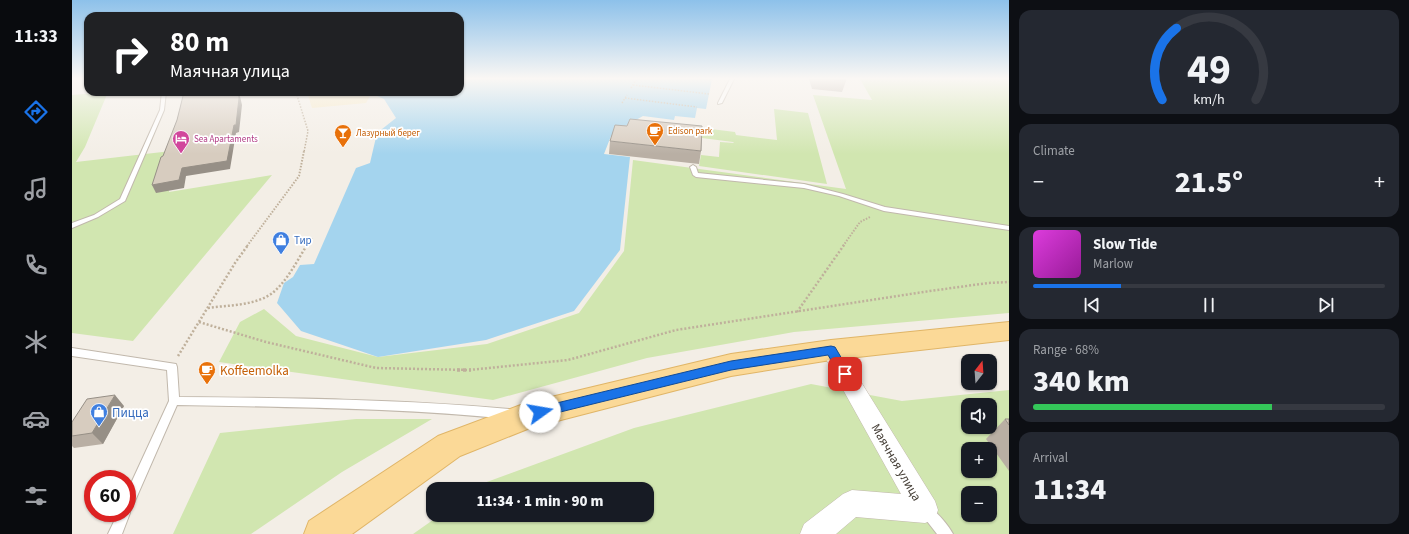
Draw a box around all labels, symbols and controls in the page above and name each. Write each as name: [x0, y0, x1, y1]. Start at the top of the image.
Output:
text: 80 m: [170, 22, 229, 62]
text: 11:33: [14, 24, 58, 49]
icon: right: [104, 28, 156, 80]
text: 49: [1187, 40, 1231, 100]
text: Маячная улица: [170, 59, 290, 84]
text: km/h: [1193, 89, 1225, 110]
icon: directions: [22, 98, 50, 126]
cafe icon: Edison park: [645, 121, 665, 146]
bar icon: Лазурный берег: [333, 123, 353, 148]
place label: Edison park: [668, 125, 713, 138]
place label: Лазурный берег: [356, 127, 420, 140]
hotel icon: Sea Apartaments: [171, 129, 191, 154]
place label: Sea Apartaments: [194, 133, 258, 146]
text: Climate: [1033, 142, 1075, 160]
text: 21.5°: [1175, 161, 1243, 204]
text: −: [1033, 166, 1044, 198]
text: +: [1374, 166, 1385, 198]
icon: music: [22, 175, 50, 203]
shop icon: Тир: [271, 230, 291, 255]
place label: Тир: [294, 233, 312, 248]
text: Slow Tide: [1093, 234, 1157, 255]
icon: phone: [22, 251, 50, 279]
text: Marlow: [1093, 255, 1133, 273]
icon: previous: [1081, 294, 1103, 316]
icon: pause: [1198, 294, 1220, 316]
icon: next: [1315, 294, 1337, 316]
icon: climate: [22, 328, 50, 356]
text: Range · 68%: [1033, 341, 1099, 359]
north arrow: [961, 354, 997, 390]
map controls: [961, 354, 997, 522]
pin: [828, 357, 862, 391]
cafe icon: Koffeemolka: [197, 360, 217, 385]
text: 340 km: [1033, 360, 1130, 403]
place label: Koffeemolka: [220, 362, 289, 380]
icon: arrive: [834, 363, 856, 385]
position arrow: [519, 391, 561, 433]
button: sound: [961, 398, 997, 434]
shop icon: Пицца: [89, 402, 109, 427]
place label: Пицца: [112, 404, 149, 422]
icon: car: [22, 405, 50, 433]
street label: Маячная улица: [867, 421, 926, 504]
button: +: [961, 442, 997, 478]
text: Arrival: [1033, 449, 1068, 467]
text: 11:34: [1033, 468, 1106, 511]
speed limit sign: 60: [84, 470, 136, 522]
icon: filters: [22, 482, 50, 510]
button: −: [961, 486, 997, 522]
text: 11:34 · 1 min · 90 m: [477, 491, 603, 512]

